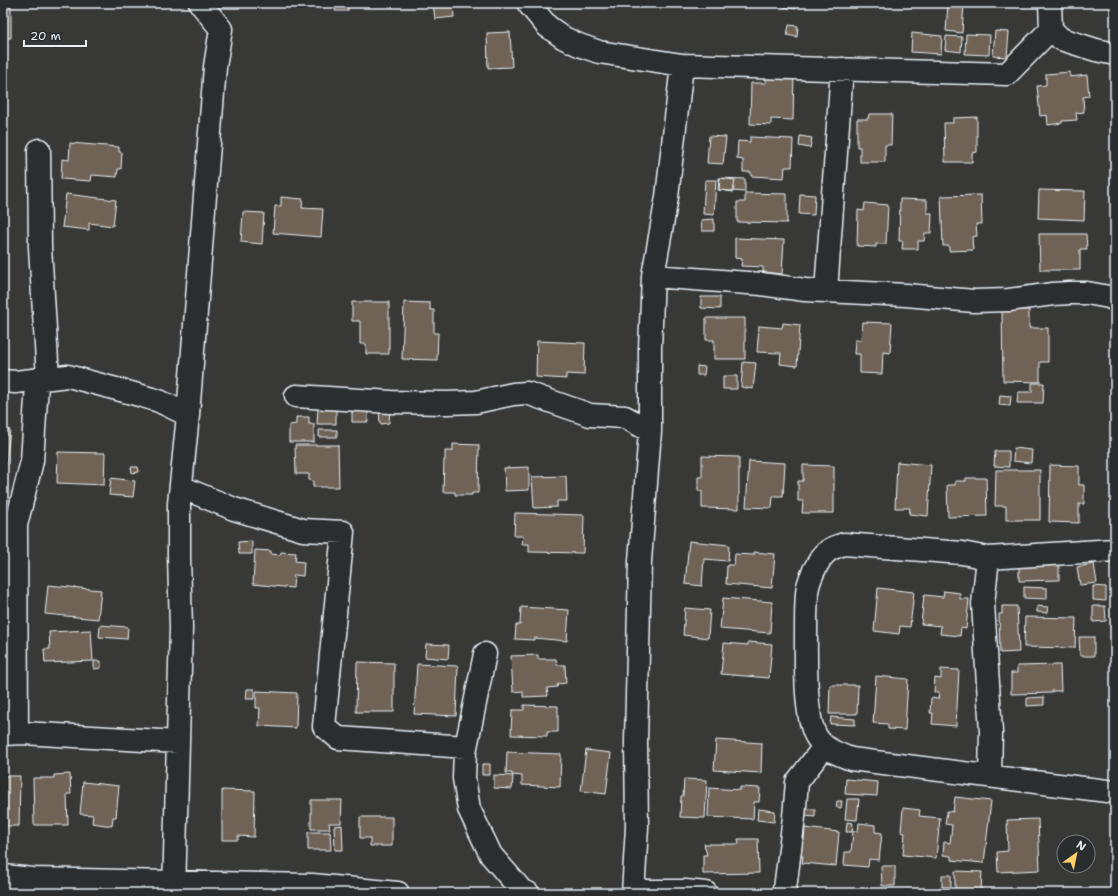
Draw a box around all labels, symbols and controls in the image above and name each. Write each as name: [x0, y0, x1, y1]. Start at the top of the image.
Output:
scale bar: [24, 22, 86, 48]
text: 20 m: [30, 28, 61, 44]
north arrow: [1056, 834, 1096, 874]
text: N: [1073, 837, 1089, 855]

